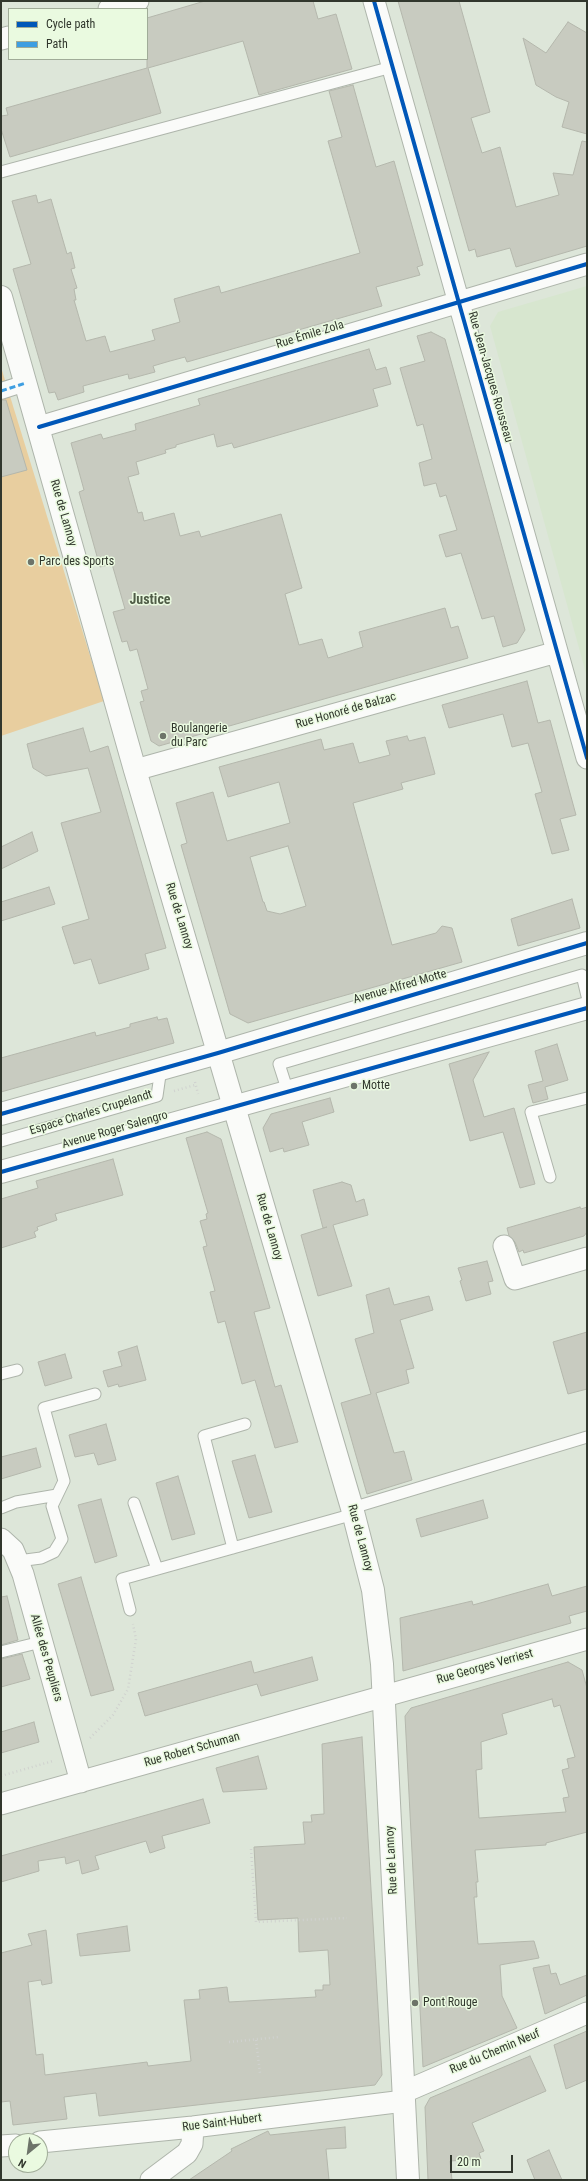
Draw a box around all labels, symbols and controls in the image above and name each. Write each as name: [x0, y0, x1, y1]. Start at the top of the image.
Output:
legend: [8, 8, 148, 60]
text: Cycle path: [46, 17, 95, 31]
text: Path: [46, 37, 68, 51]
street label: Rue Jean-Jacques Rousseau: [464, 310, 516, 444]
street label: Rue Émile Zola: [274, 318, 346, 352]
street label: Rue de Lannoy: [47, 478, 79, 548]
place label: Parc des Sports: [39, 555, 114, 569]
marker: Parc des Sports: [26, 557, 36, 567]
district label: Justice: [129, 592, 171, 608]
street label: Rue Honoré de Balzac: [294, 690, 398, 732]
place label: Boulangerie du Parc: [171, 722, 227, 750]
marker: Boulangerie du Parc: [158, 731, 168, 741]
street label: Rue de Lannoy: [162, 881, 196, 951]
street label: Avenue Alfred Motte: [352, 967, 448, 1007]
place label: Motte: [362, 1079, 390, 1093]
marker: Motte: [349, 1081, 359, 1091]
street label: Espace Charles Crupelandt: [28, 1088, 154, 1138]
street label: Avenue Roger Salengro: [60, 1108, 170, 1152]
street label: Rue de Lannoy: [253, 1192, 285, 1262]
street label: Rue de Lannoy: [344, 1503, 376, 1573]
street label: Allée des Peupliers: [27, 1613, 65, 1703]
street label: Rue Georges Verriest: [435, 1646, 535, 1688]
street label: Rue Robert Schuman: [143, 1729, 241, 1771]
street label: Rue de Lannoy: [383, 1825, 401, 1895]
place label: Pont Rouge: [423, 1996, 477, 2010]
marker: Pont Rouge: [410, 1998, 420, 2008]
street label: Rue du Chemin Neuf: [448, 2027, 542, 2077]
street label: Rue Saint-Hubert: [181, 2111, 263, 2135]
north arrow: [8, 2133, 48, 2173]
scale bar: [452, 2147, 515, 2173]
text: 20 m: [457, 2155, 481, 2169]
text: N: [16, 2156, 29, 2170]

